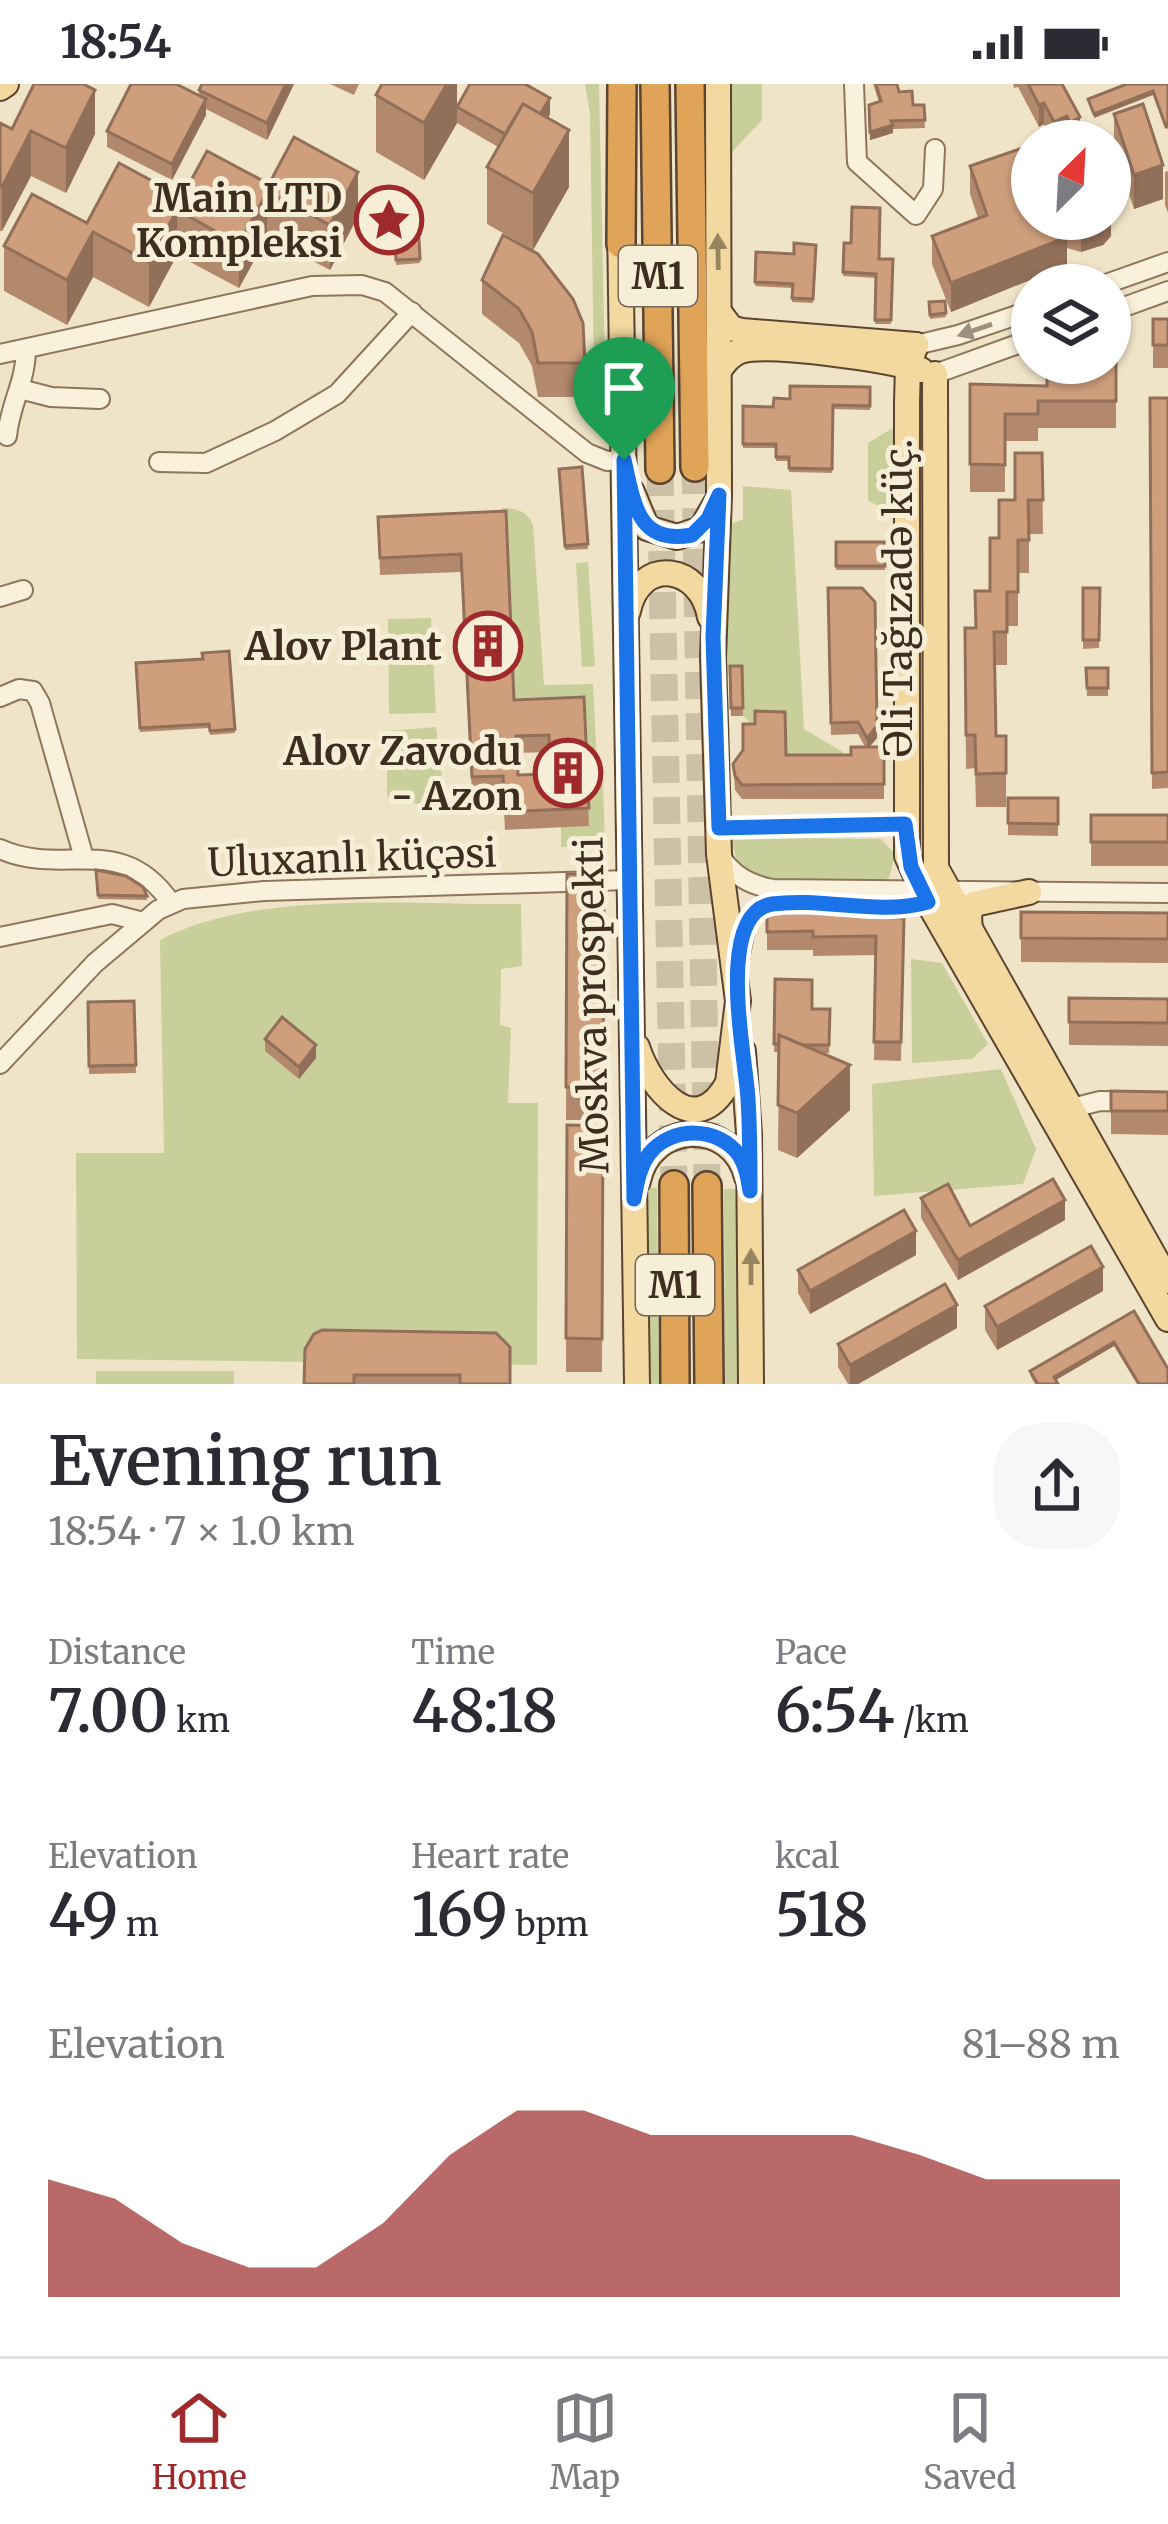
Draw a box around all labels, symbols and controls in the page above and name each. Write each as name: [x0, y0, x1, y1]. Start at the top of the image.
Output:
text: 18:54: [60, 14, 171, 70]
north arrow: [1011, 120, 1131, 240]
map controls: [1011, 120, 1131, 384]
place label: Main LTD Kompleksi: [136, 174, 342, 268]
place icon: Main LTD Kompleksi: [354, 185, 424, 255]
one-way arrow: [708, 232, 728, 270]
road number: M1: [619, 246, 697, 306]
button: layers: [1011, 264, 1131, 384]
one-way arrow: [956, 321, 992, 340]
pin: [573, 337, 675, 460]
icon: arrive: [591, 355, 657, 421]
street label: Əli Tağızadə küç.: [874, 439, 923, 757]
building icon: Alov Plant: [453, 611, 523, 681]
place label: Alov Plant: [243, 622, 442, 671]
place label: Alov Zavodu - Azon: [282, 727, 522, 821]
building icon: Alov Zavodu - Azon: [533, 738, 603, 808]
street label: Uluxanlı küçəsi: [207, 828, 497, 888]
street label: Moskva prospekti: [565, 836, 619, 1174]
one-way arrow: [741, 1247, 761, 1285]
road number: M1: [636, 1255, 714, 1315]
text: Evening run: [48, 1420, 442, 1503]
button: share: [994, 1423, 1120, 1549]
text: 18:54 · 7 × 1.0 km: [48, 1507, 355, 1556]
text: Distance: [48, 1632, 186, 1673]
text: Time: [411, 1632, 495, 1673]
text: Pace: [775, 1632, 847, 1673]
text: 7.00: [48, 1673, 168, 1748]
text: 48:18: [411, 1673, 558, 1748]
text: 6:54: [775, 1673, 895, 1748]
text: km: [168, 1700, 230, 1741]
text: /km: [895, 1700, 969, 1741]
text: Elevation: [48, 1836, 198, 1877]
text: Heart rate: [411, 1836, 569, 1877]
text: kcal: [775, 1836, 840, 1877]
text: 49: [48, 1877, 118, 1952]
text: 169: [411, 1877, 508, 1952]
text: 518: [775, 1877, 869, 1952]
text: m: [118, 1904, 159, 1945]
text: bpm: [508, 1904, 589, 1945]
text: Elevation: [48, 2020, 225, 2069]
text: 81–88 m: [962, 2020, 1120, 2069]
tab: Home: [152, 2385, 247, 2498]
tab: Map: [550, 2385, 620, 2498]
tab: Saved: [923, 2385, 1017, 2498]

